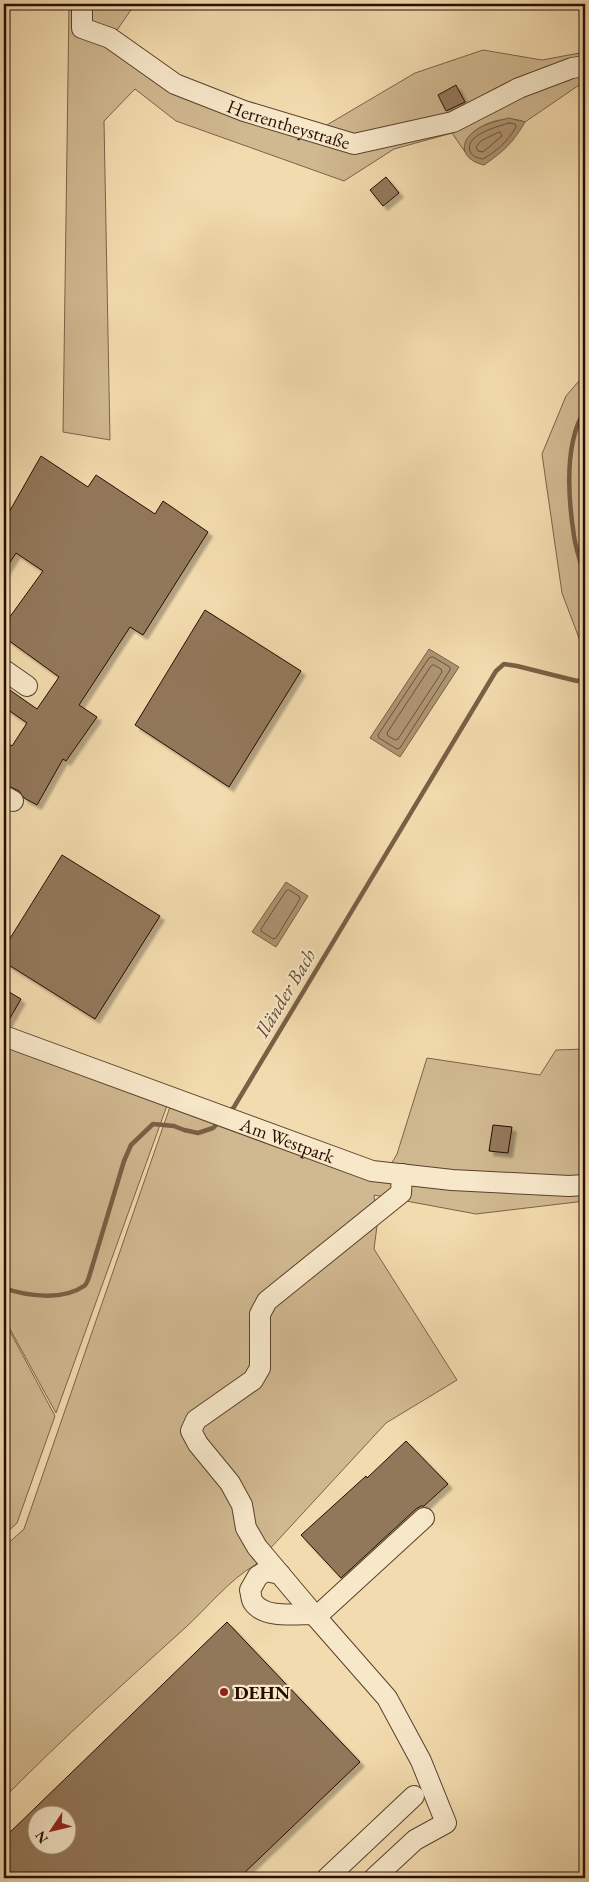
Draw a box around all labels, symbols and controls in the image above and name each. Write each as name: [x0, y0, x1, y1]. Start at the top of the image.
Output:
street label: Herrentheystraße: [223, 94, 353, 155]
water label: Iländer Bach: [248, 944, 322, 1043]
street label: Am Westpark: [236, 1111, 339, 1170]
place label: DEHN: [234, 1680, 291, 1705]
marker: DEHN: [218, 1686, 230, 1698]
north arrow: [28, 1804, 78, 1854]
text: N: [30, 1827, 52, 1847]

